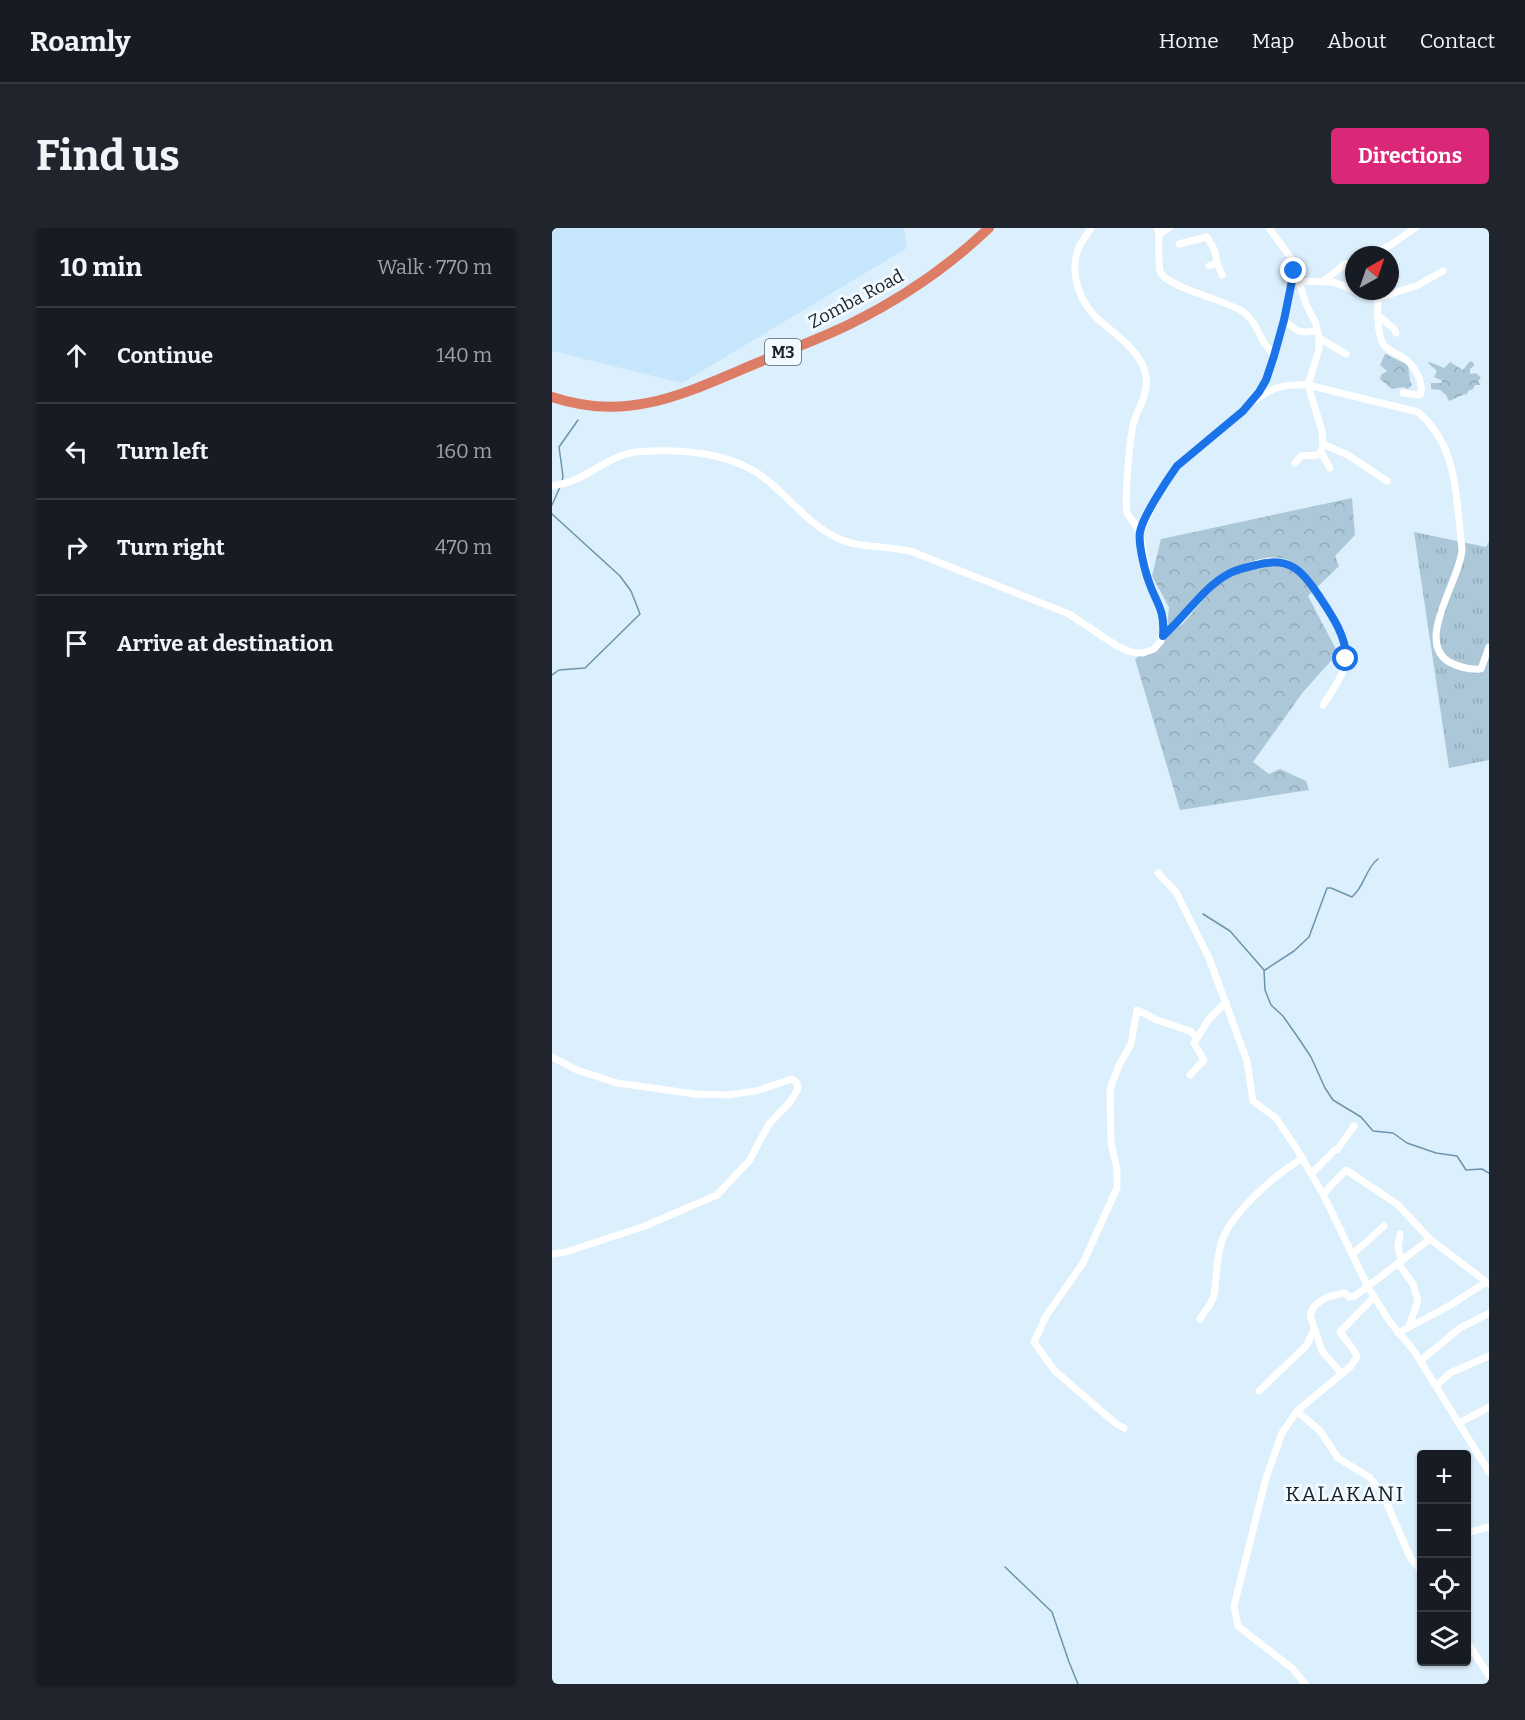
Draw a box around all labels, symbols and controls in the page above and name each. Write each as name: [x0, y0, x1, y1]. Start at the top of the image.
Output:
text: Roamly: [30, 25, 131, 58]
text: Home: [1159, 28, 1219, 54]
text: Map: [1252, 28, 1294, 54]
text: About: [1327, 28, 1387, 54]
text: Contact: [1420, 28, 1495, 54]
button: Directions: [1331, 128, 1489, 184]
text: Find us: [36, 131, 180, 181]
north arrow: [1345, 246, 1399, 300]
text: 10 min: [60, 252, 142, 283]
text: Walk · 770 m: [377, 255, 492, 279]
route end: [1280, 257, 1306, 283]
street label: Zomba Road: [805, 265, 908, 333]
icon: ahead: [60, 339, 93, 372]
road number: M3: [765, 339, 801, 365]
text: Continue: [117, 342, 213, 369]
text: 140 m: [436, 343, 492, 367]
icon: left: [60, 435, 93, 468]
text: Turn left: [117, 438, 209, 465]
text: 160 m: [436, 439, 492, 463]
icon: right: [60, 531, 93, 564]
text: Turn right: [117, 534, 225, 561]
text: 470 m: [435, 535, 492, 559]
icon: arrive: [60, 627, 93, 660]
text: Arrive at destination: [117, 630, 333, 657]
route start: [1332, 645, 1358, 671]
map controls: [1417, 1450, 1471, 1666]
button: +: [1417, 1450, 1471, 1504]
district label: KALAKANI: [1285, 1481, 1405, 1507]
button: −: [1417, 1504, 1471, 1558]
button: locate: [1417, 1558, 1471, 1612]
button: layers: [1417, 1612, 1471, 1666]

